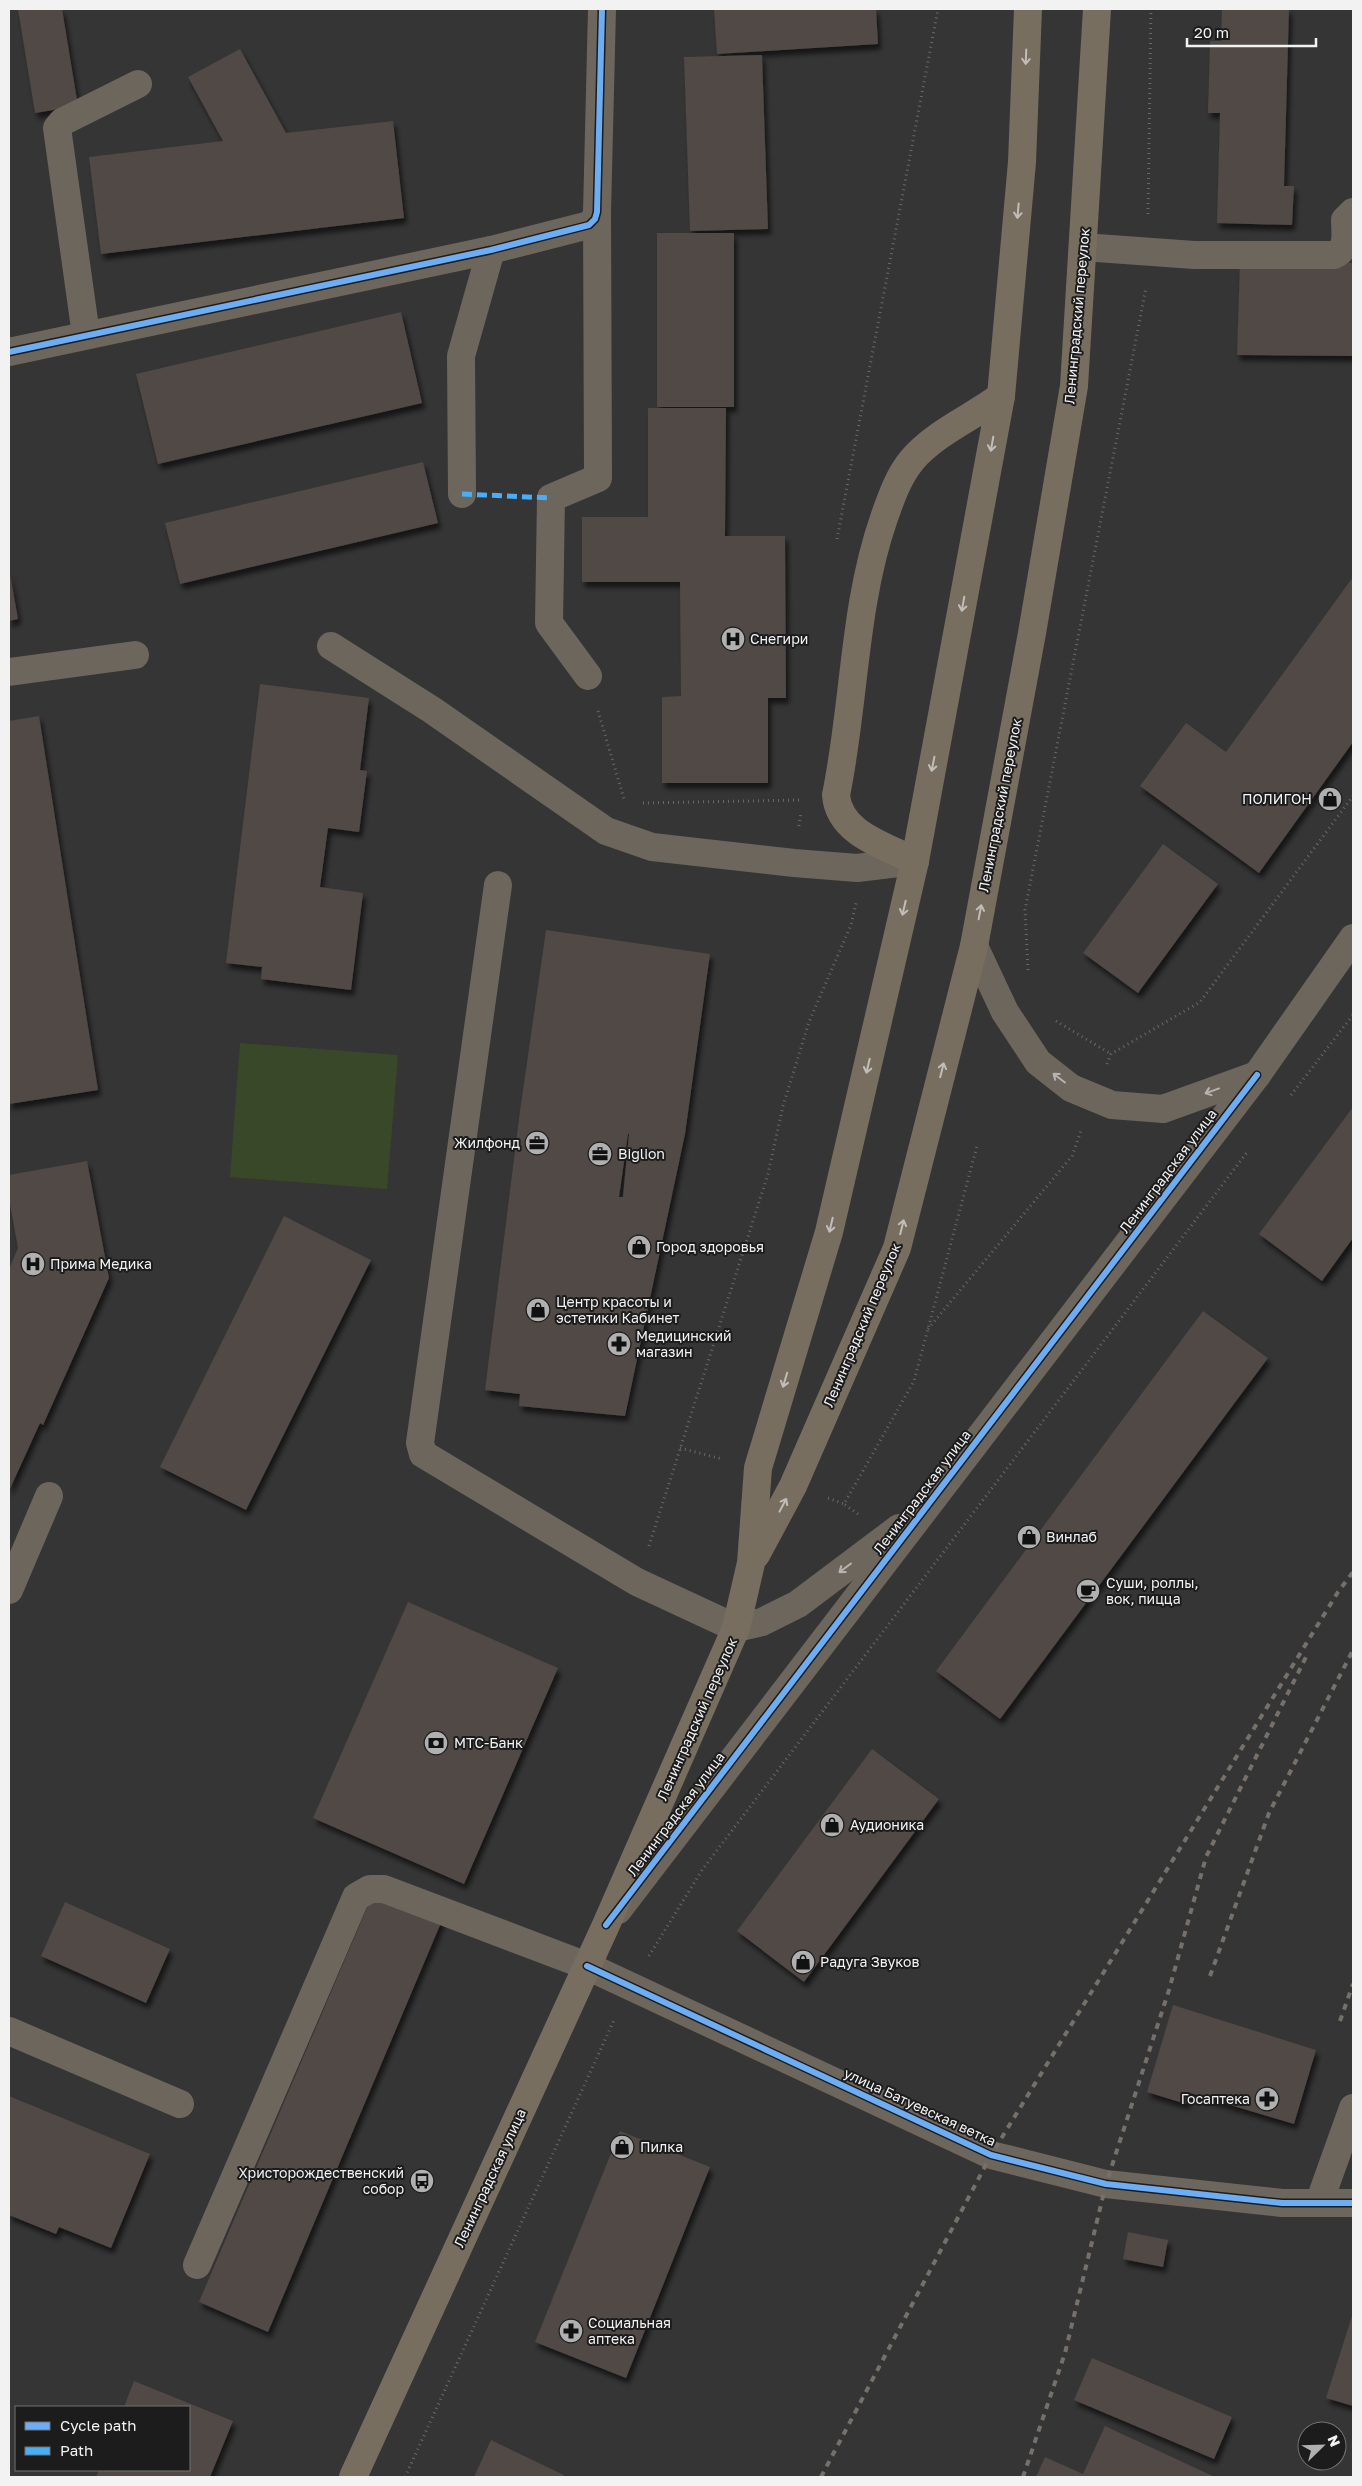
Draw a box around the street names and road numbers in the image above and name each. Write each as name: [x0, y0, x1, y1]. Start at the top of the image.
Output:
street label: Ленинградский переулок: [1060, 227, 1093, 405]
street label: Ленинградский переулок: [974, 717, 1025, 893]
street label: Ленинградская улица: [1115, 1105, 1220, 1236]
street label: Ленинградский переулок: [819, 1240, 904, 1409]
street label: Ленинградская улица: [869, 1426, 974, 1557]
street label: Ленинградский переулок: [653, 1635, 740, 1803]
street label: Ленинградская улица: [623, 1748, 728, 1879]
street label: улица Батуевская ветка: [841, 2064, 999, 2149]
street label: Ленинградская улица: [450, 2106, 529, 2250]

